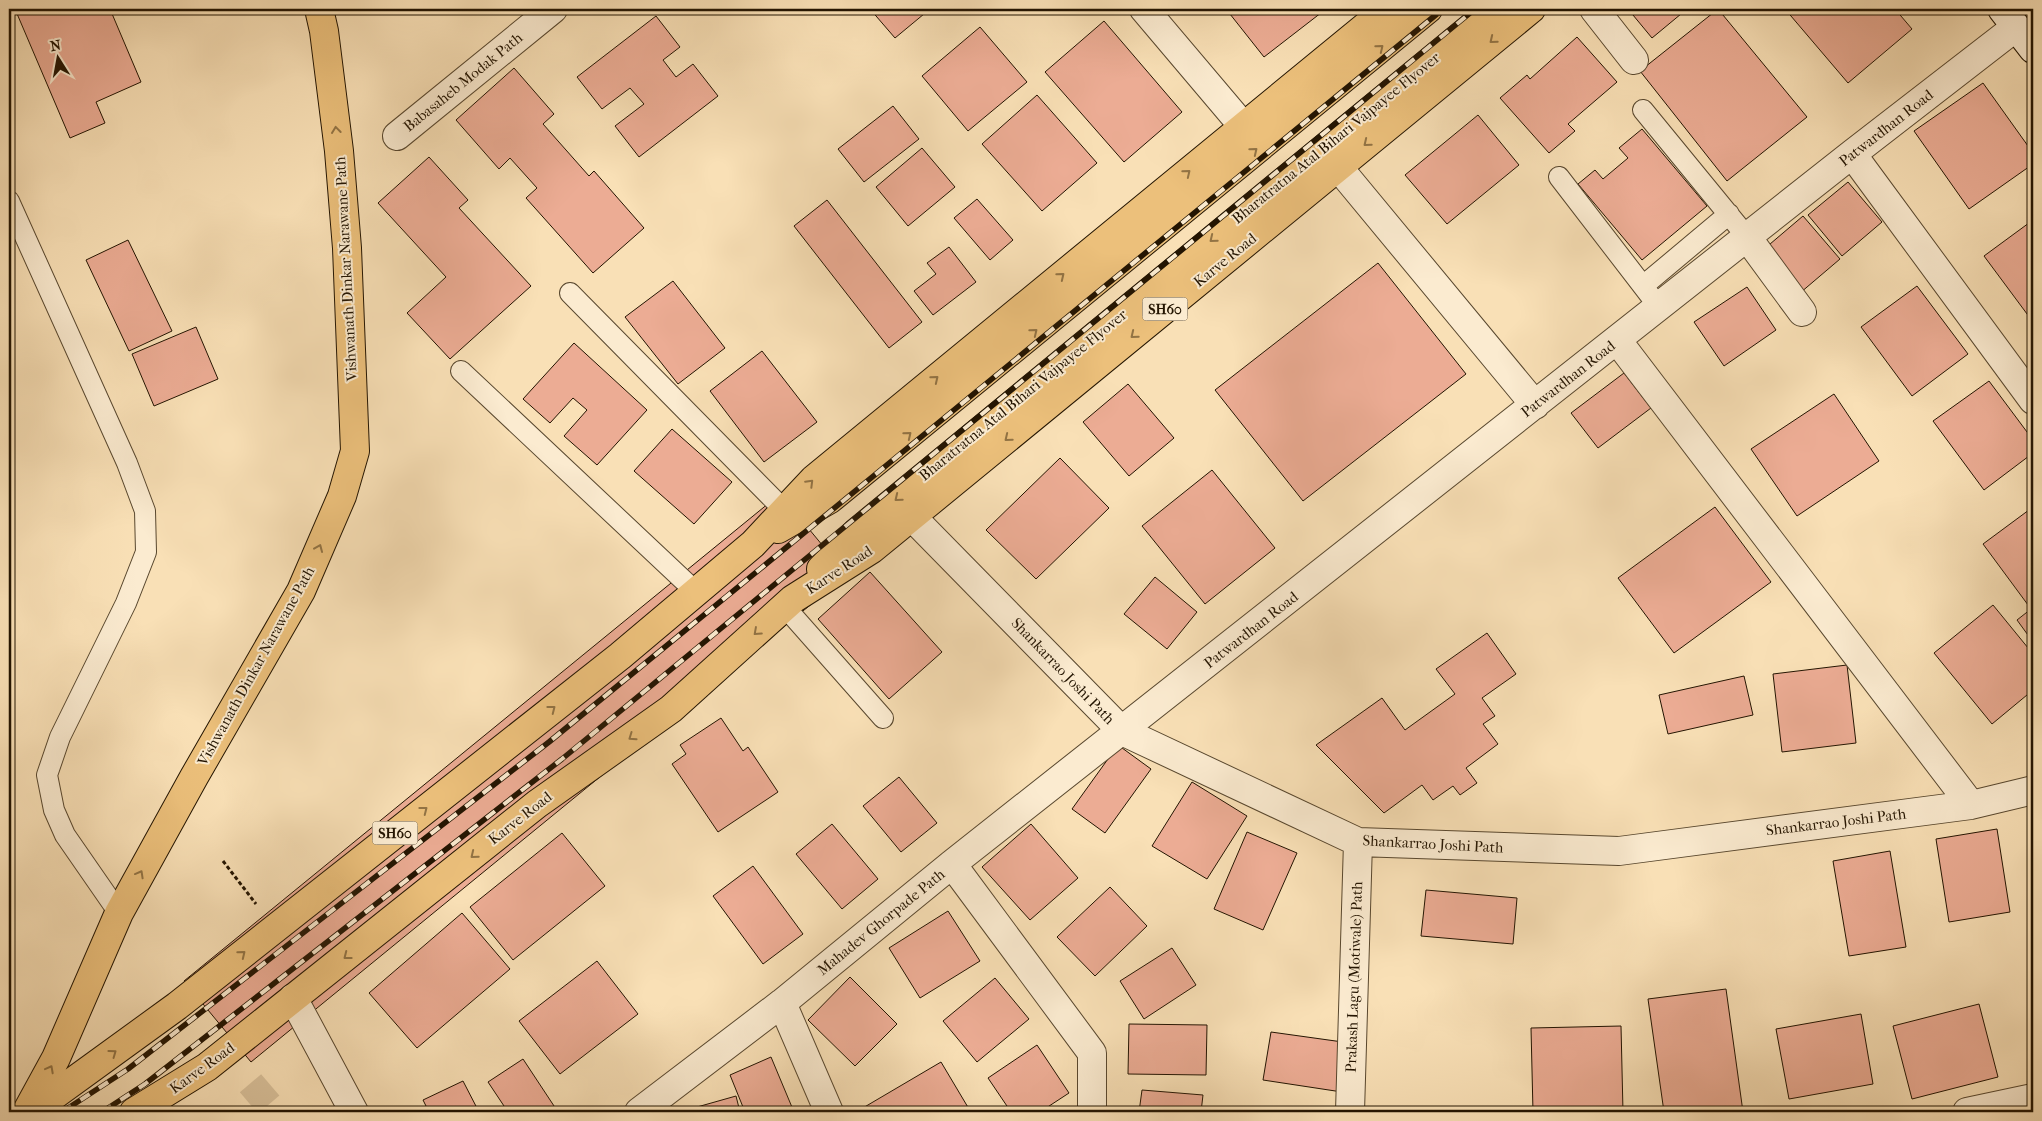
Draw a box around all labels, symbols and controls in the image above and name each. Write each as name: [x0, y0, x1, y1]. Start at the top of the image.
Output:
street label: Babasaheb Modak Path: [400, 28, 526, 135]
north arrow: [32, 32, 82, 82]
one-way arrow: [1490, 34, 1499, 42]
text: N: [49, 36, 63, 55]
one-way arrow: [1374, 45, 1383, 54]
street label: Bharatratna Atal Bihari Vajpayee Flyover: [1228, 48, 1444, 228]
street label: Patwardhan Road: [1835, 85, 1937, 170]
one-way arrow: [331, 126, 342, 134]
one-way arrow: [1364, 137, 1373, 146]
one-way arrow: [1249, 148, 1258, 157]
street label: Vishwanath Dinkar Narawane Path: [331, 156, 361, 383]
one-way arrow: [1181, 170, 1190, 179]
street label: Karve Road: [1190, 229, 1261, 291]
one-way arrow: [1209, 234, 1218, 243]
one-way arrow: [1055, 274, 1064, 282]
road number: SH60: [1142, 298, 1188, 320]
street label: Bharatratna Atal Bihari Vajpayee Flyover: [915, 305, 1131, 485]
one-way arrow: [1028, 329, 1037, 337]
one-way arrow: [1130, 329, 1139, 338]
street label: Patwardhan Road: [1517, 336, 1619, 421]
one-way arrow: [930, 376, 939, 385]
one-way arrow: [903, 431, 912, 440]
one-way arrow: [1005, 432, 1014, 440]
one-way arrow: [805, 480, 814, 489]
one-way arrow: [894, 492, 903, 501]
street label: Karve Road: [802, 541, 876, 598]
one-way arrow: [313, 544, 324, 553]
street label: Vishwanath Dinkar Narawane Path: [193, 563, 319, 770]
street label: Patwardhan Road: [1200, 587, 1302, 672]
street label: Shankarrao Joshi Path: [1008, 614, 1119, 728]
one-way arrow: [753, 626, 762, 635]
one-way arrow: [546, 707, 555, 715]
one-way arrow: [629, 731, 638, 740]
street label: Karve Road: [485, 787, 556, 848]
street label: Shankarrao Joshi Path: [1765, 804, 1908, 840]
one-way arrow: [418, 807, 428, 816]
road number: SH60: [372, 821, 418, 844]
street label: Shankarrao Joshi Path: [1362, 831, 1504, 857]
one-way arrow: [471, 849, 480, 857]
street label: Mahadev Ghorpade Path: [814, 865, 949, 979]
one-way arrow: [134, 871, 144, 880]
street label: Prakash Lagu (Motiwale) Path: [1342, 880, 1366, 1073]
one-way arrow: [344, 950, 353, 958]
one-way arrow: [236, 952, 245, 960]
street label: Karve Road: [166, 1038, 239, 1098]
one-way arrow: [107, 1049, 116, 1059]
one-way arrow: [44, 1066, 54, 1075]

